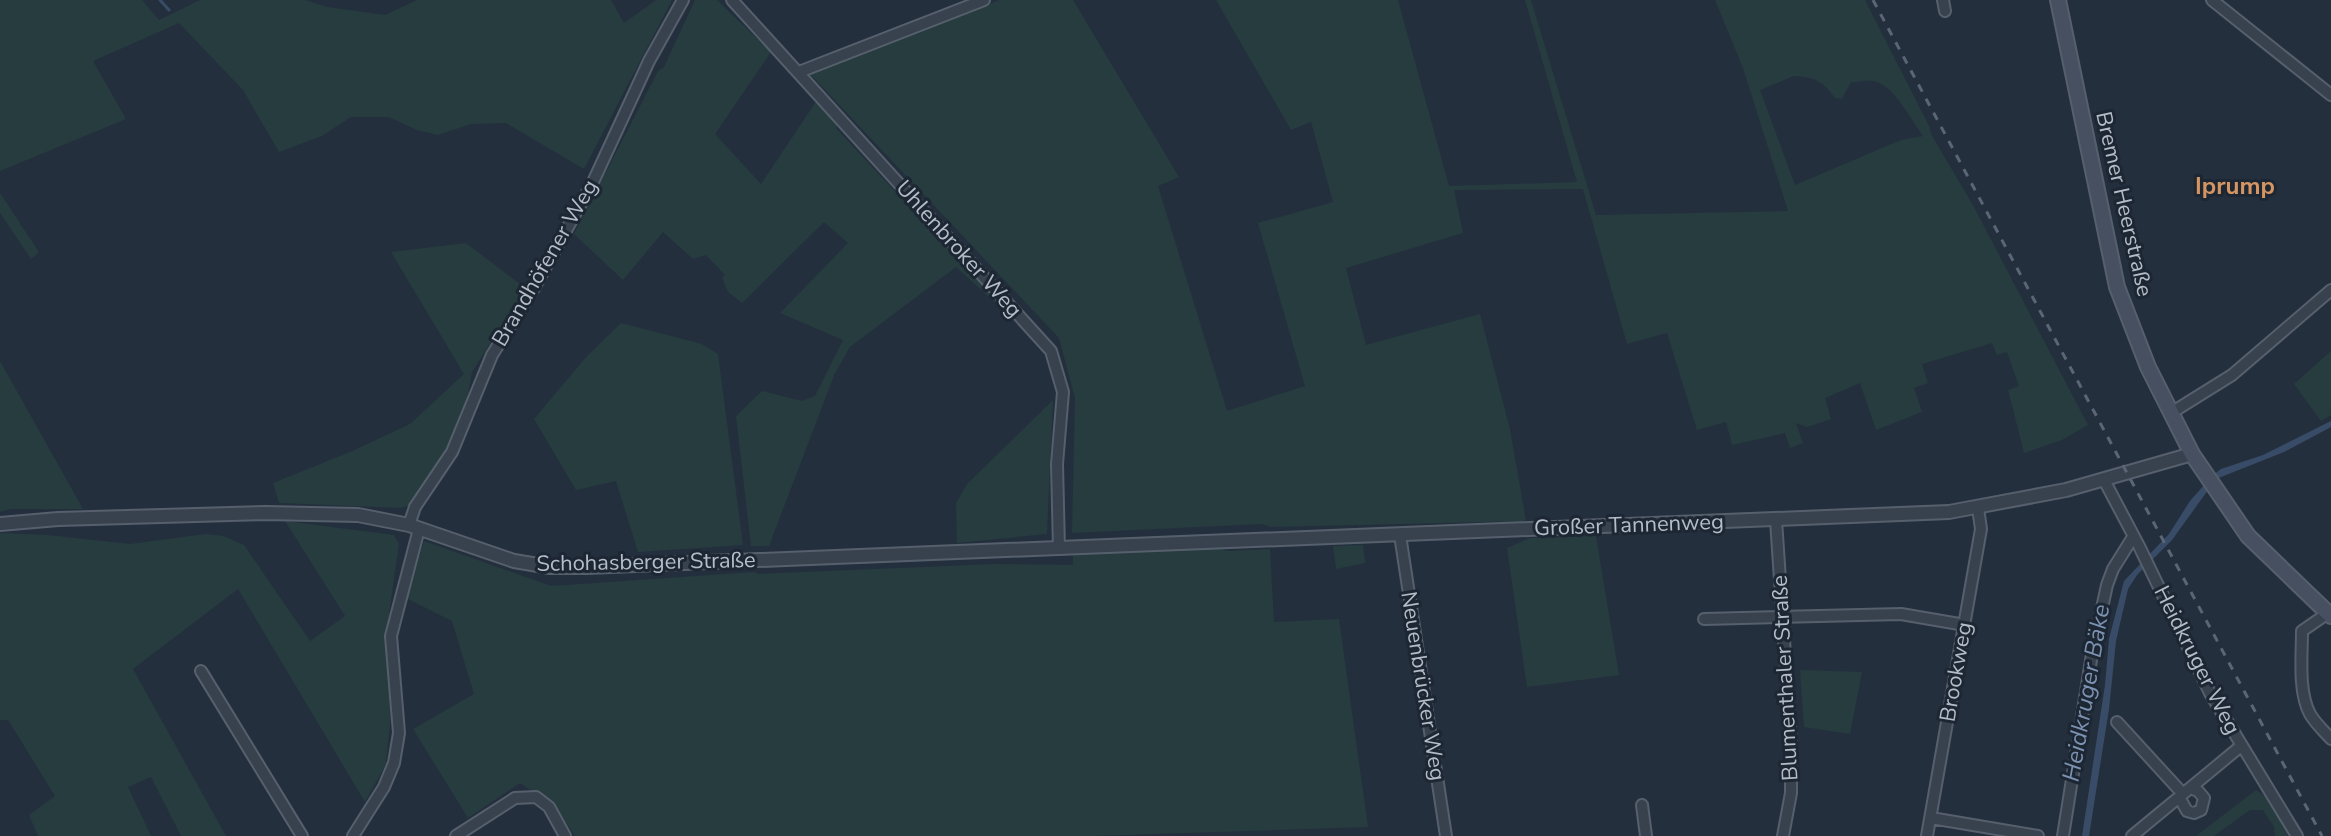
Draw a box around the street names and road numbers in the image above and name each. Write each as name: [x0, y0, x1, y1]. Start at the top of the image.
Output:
street label: Bremer Heerstraße: [2088, 108, 2160, 300]
street label: Brandhöfener Weg: [485, 174, 605, 352]
street label: Uhlenbroker Weg: [889, 174, 1029, 324]
street label: Großer Tannenweg: [1534, 507, 1724, 543]
street label: Schohasberger Straße: [536, 545, 756, 579]
street label: Blumenthaler Straße: [1765, 574, 1805, 782]
street label: Heidkruger Weg: [2147, 580, 2247, 740]
street label: Neuenbrücker Weg: [1393, 589, 1453, 783]
street label: Brookweg: [1932, 620, 1980, 724]

